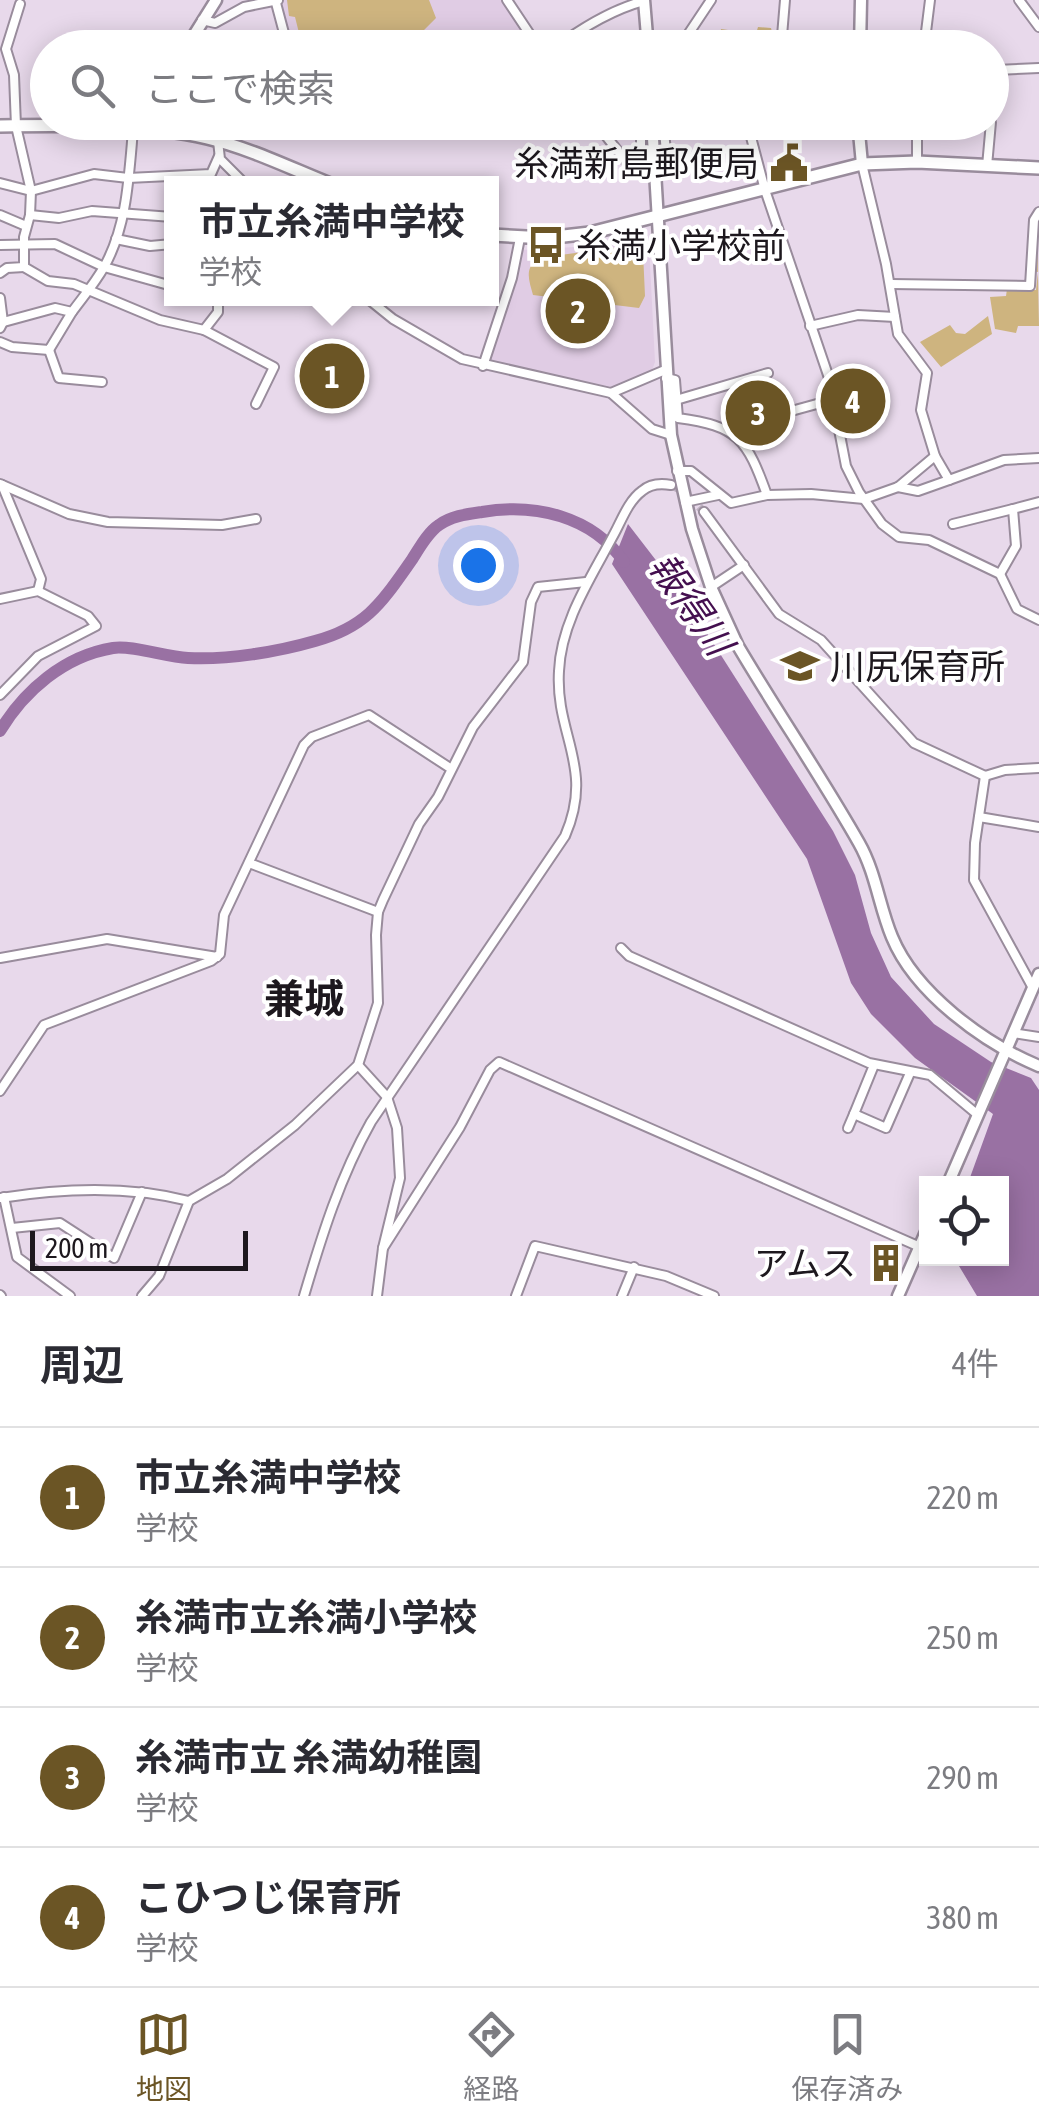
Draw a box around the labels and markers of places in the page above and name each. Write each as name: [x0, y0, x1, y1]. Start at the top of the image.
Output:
public building icon: 糸満新島郵便局: [768, 142, 810, 184]
place label: 糸満新島郵便局: [514, 143, 759, 183]
bus stop icon: 糸満小学校前: [525, 224, 567, 266]
place label: 糸満小学校前: [576, 225, 786, 265]
pin: 2: [546, 274, 610, 348]
pin: 1: [300, 338, 364, 414]
pin: 4: [820, 364, 886, 438]
pin: 3: [726, 376, 790, 450]
school or university icon: 川尻保育所: [779, 645, 821, 687]
place label: 川尻保育所: [830, 646, 1005, 686]
building icon: アムス: [865, 1242, 907, 1284]
place label: アムス: [753, 1243, 856, 1283]

